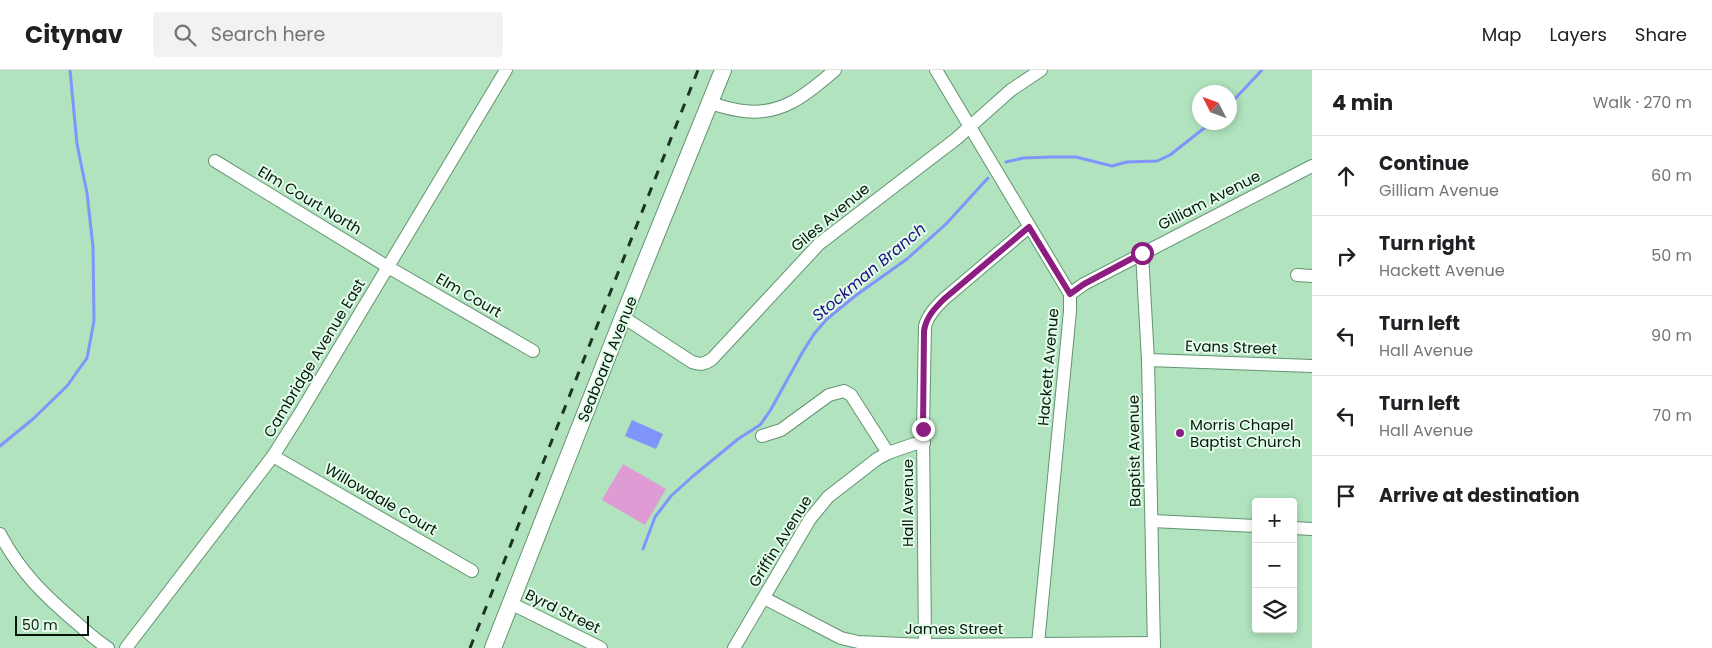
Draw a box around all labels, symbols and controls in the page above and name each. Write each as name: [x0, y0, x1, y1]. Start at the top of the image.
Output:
search box: [153, 12, 503, 57]
text: Citynav: [25, 18, 123, 51]
icon: search: [171, 21, 199, 49]
text: Search here: [211, 21, 325, 48]
text: Map: [1482, 22, 1522, 47]
text: Layers: [1550, 22, 1607, 47]
text: Share: [1635, 22, 1687, 47]
north arrow: [1192, 85, 1237, 130]
text: 4 min: [1332, 88, 1393, 117]
text: Walk · 270 m: [1593, 91, 1692, 114]
text: Continue: [1379, 150, 1469, 177]
street label: Elm Court North: [254, 161, 366, 239]
icon: ahead: [1332, 162, 1360, 190]
text: 60 m: [1651, 164, 1692, 187]
street label: Gilliam Avenue: [1154, 165, 1264, 235]
street label: Giles Avenue: [786, 178, 874, 256]
text: Gilliam Avenue: [1379, 179, 1499, 202]
water label: Stockman Branch: [807, 217, 931, 327]
text: Turn right: [1379, 230, 1475, 257]
route start: [1131, 242, 1154, 265]
icon: right: [1332, 242, 1360, 270]
text: 50 m: [1651, 244, 1692, 267]
text: Hackett Avenue: [1379, 259, 1505, 282]
street label: Elm Court: [432, 268, 506, 322]
street label: Cambridge Avenue East: [258, 275, 370, 441]
street label: Seaboard Avenue: [572, 293, 642, 425]
street label: Hackett Avenue: [1032, 307, 1064, 427]
text: Turn left: [1379, 310, 1460, 337]
icon: left: [1332, 322, 1360, 350]
text: 90 m: [1651, 324, 1692, 347]
street label: Evans Street: [1185, 335, 1277, 359]
text: Hall Avenue: [1379, 339, 1473, 362]
text: Turn left: [1379, 390, 1460, 417]
street label: Baptist Avenue: [1123, 395, 1145, 507]
icon: left: [1332, 402, 1360, 430]
text: 70 m: [1652, 404, 1692, 427]
place label: Morris Chapel Baptist Church: [1190, 414, 1301, 452]
route end: [912, 418, 935, 441]
text: Hall Avenue: [1379, 419, 1473, 442]
marker: Morris Chapel Baptist Church: [1174, 427, 1186, 439]
street label: Willowdale Court: [321, 458, 441, 540]
street label: Hall Avenue: [897, 459, 918, 547]
icon: arrive: [1332, 482, 1360, 510]
text: Arrive at destination: [1379, 482, 1580, 509]
street label: Griffin Avenue: [743, 491, 817, 591]
map controls: [1252, 498, 1297, 633]
button: +: [1252, 498, 1297, 543]
button: −: [1252, 543, 1297, 588]
street label: Byrd Street: [522, 584, 604, 638]
button: layers: [1252, 588, 1297, 633]
scale bar: [15, 613, 89, 636]
text: 50 m: [22, 615, 58, 635]
street label: James Street: [905, 618, 1003, 639]

